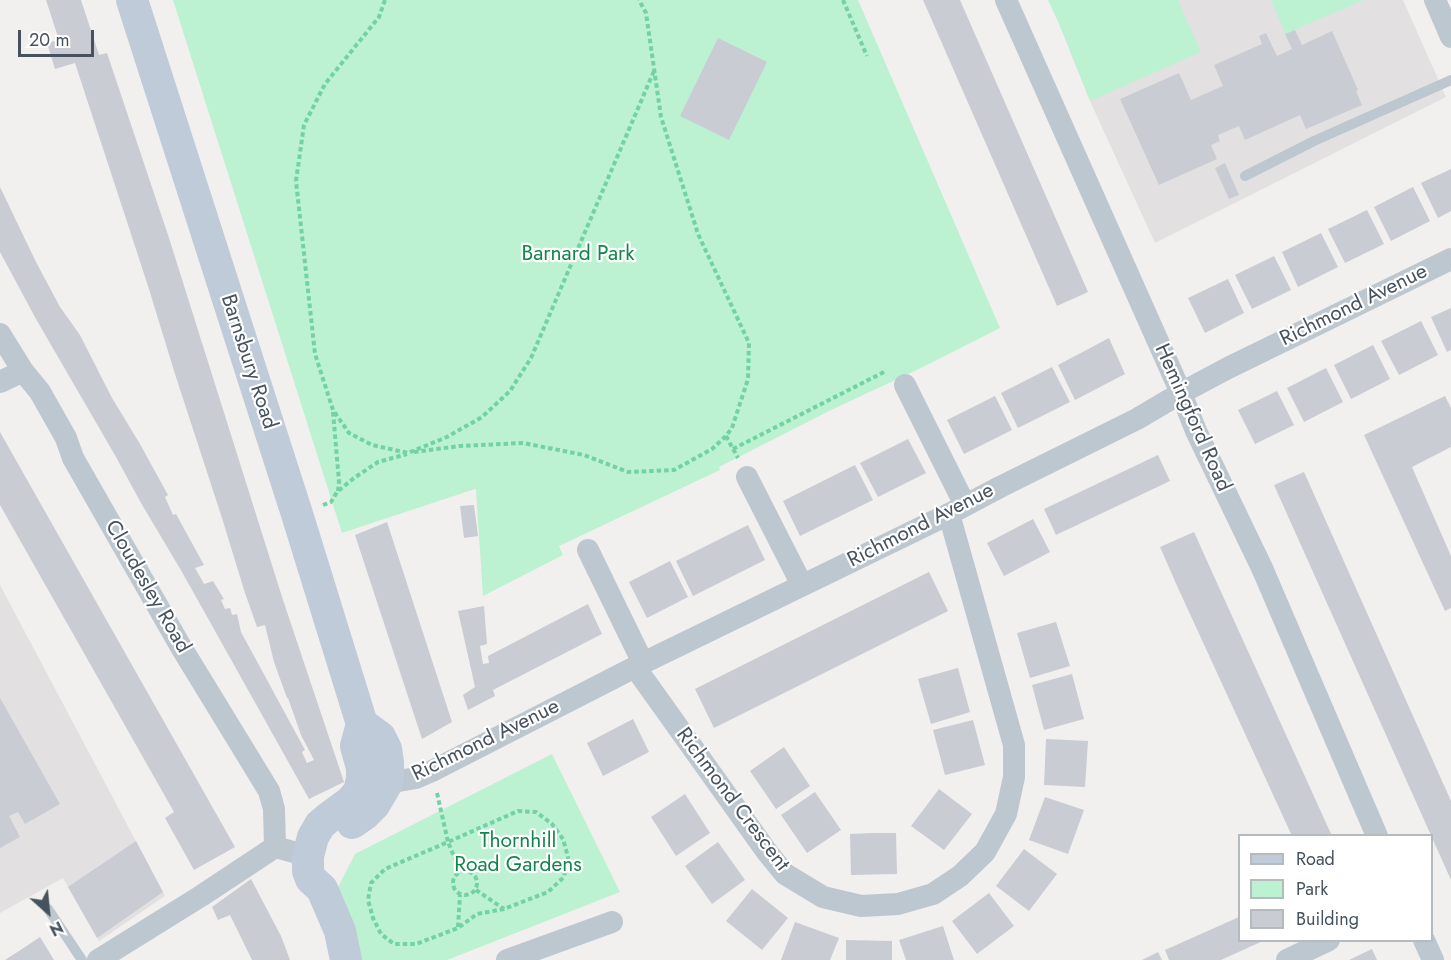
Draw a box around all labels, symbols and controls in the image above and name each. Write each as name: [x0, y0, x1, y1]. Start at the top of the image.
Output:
scale bar: [21, 18, 98, 56]
text: 20 m: [29, 27, 69, 53]
park label: Barnard Park: [521, 242, 635, 268]
street label: Richmond Avenue: [1276, 259, 1432, 353]
street label: Barnsbury Road: [214, 291, 282, 433]
street label: Hemingford Road: [1148, 340, 1236, 496]
street label: Richmond Avenue: [844, 478, 998, 574]
street label: Cloudesley Road: [99, 516, 195, 658]
street label: Richmond Avenue: [408, 694, 564, 788]
street label: Richmond Crescent: [670, 723, 794, 877]
park label: Thornhill Road Gardens: [454, 829, 582, 879]
legend: [1238, 834, 1433, 942]
text: Road: [1296, 846, 1335, 872]
text: Park: [1296, 876, 1328, 902]
north arrow: [18, 882, 78, 942]
text: Building: [1296, 906, 1359, 932]
text: N: [46, 915, 67, 942]

